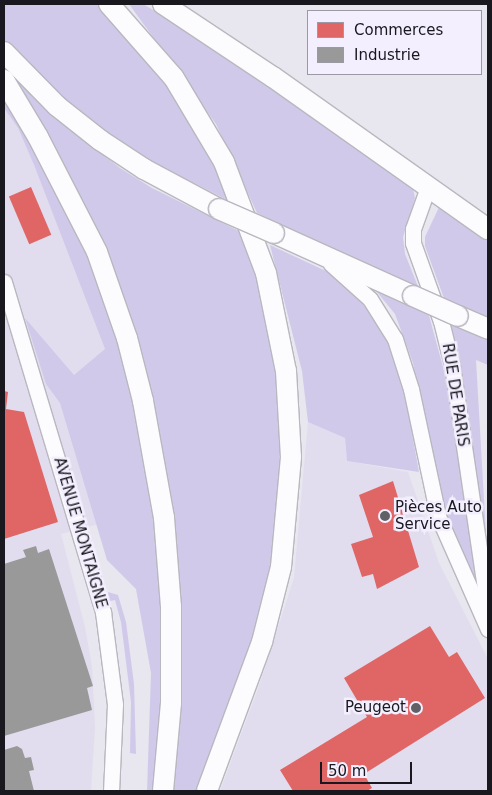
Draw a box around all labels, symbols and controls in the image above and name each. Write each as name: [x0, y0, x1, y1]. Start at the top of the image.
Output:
legend: [307, 10, 482, 75]
text: Commerces: [354, 21, 443, 39]
text: Industrie: [354, 46, 420, 64]
street label: RUE DE PARIS: [438, 342, 472, 448]
street label: AVENUE MONTAIGNE: [50, 455, 110, 611]
place label: Pièces Auto Service: [395, 498, 482, 533]
marker: Pièces Auto Service: [379, 510, 391, 522]
place label: Peugeot: [345, 699, 406, 717]
marker: Peugeot: [410, 702, 422, 714]
scale bar: [322, 752, 414, 784]
text: 50 m: [328, 762, 366, 780]

